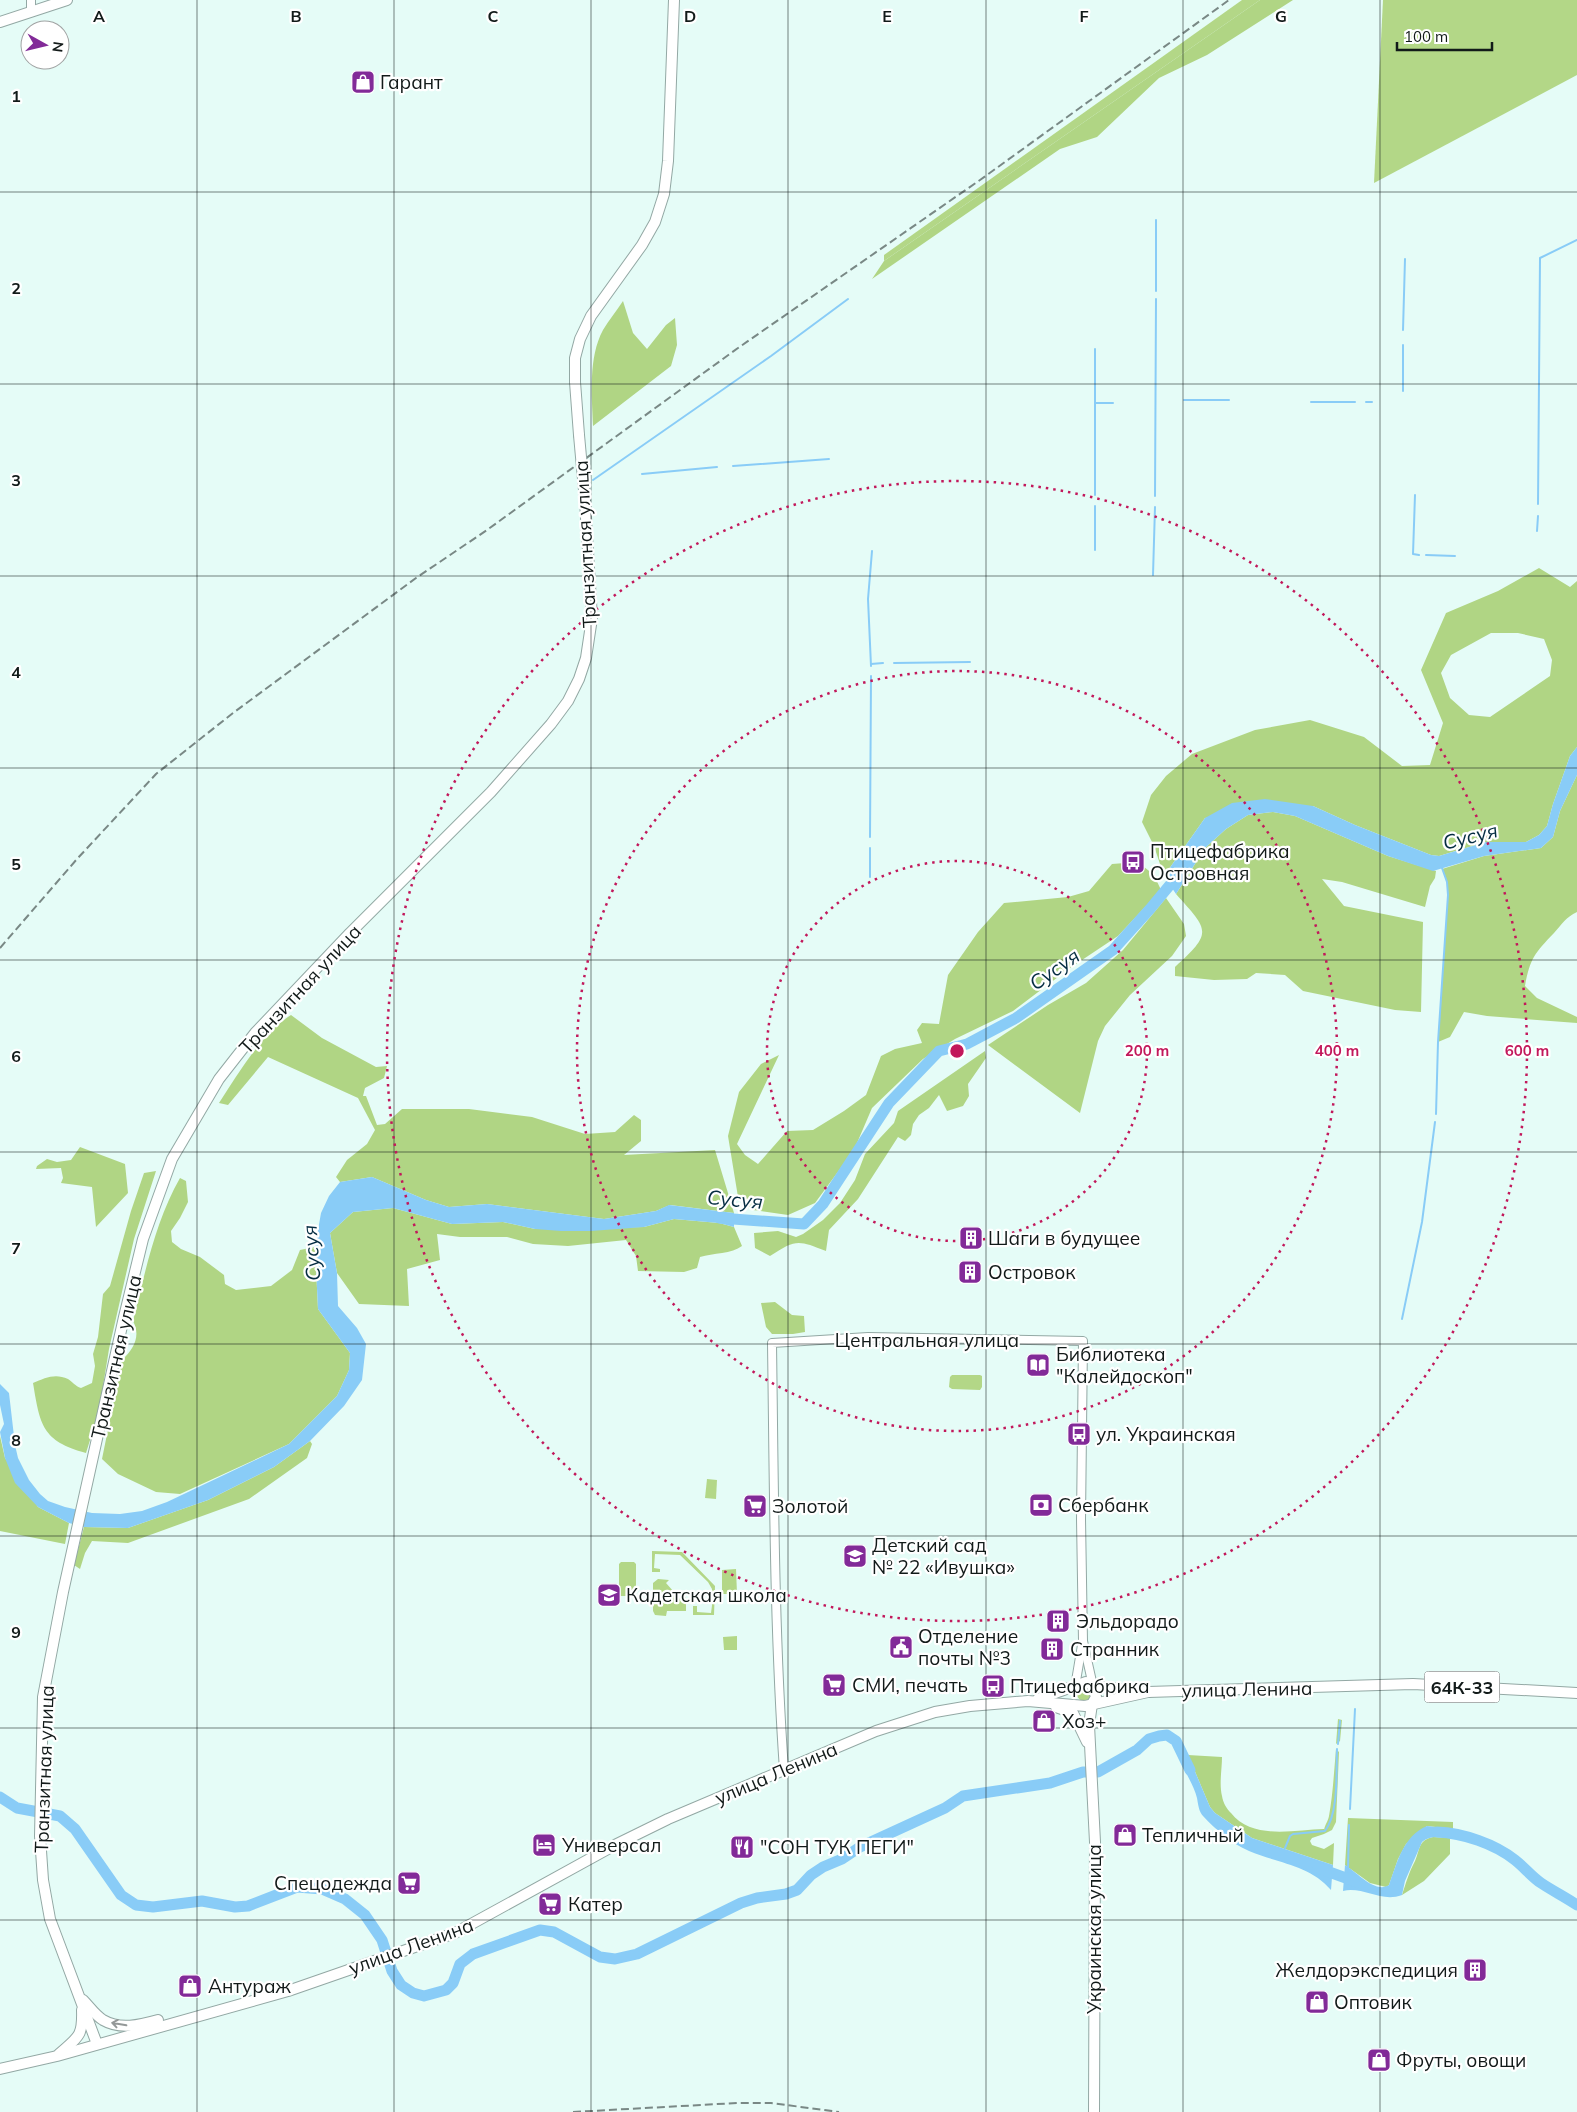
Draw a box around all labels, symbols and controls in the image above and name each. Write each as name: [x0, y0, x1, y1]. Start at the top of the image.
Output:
text: A: [93, 6, 105, 26]
text: B: [290, 6, 302, 26]
text: C: [488, 6, 499, 26]
text: D: [684, 6, 696, 26]
text: E: [882, 6, 892, 26]
text: F: [1079, 6, 1089, 26]
text: G: [1275, 6, 1287, 26]
north arrow: [20, 20, 70, 70]
scale bar: [1397, 20, 1492, 52]
text: 100 m: [1404, 27, 1448, 46]
text: N: [48, 40, 68, 53]
shop icon: Гарант: [350, 69, 376, 95]
place label: Гарант: [380, 70, 443, 94]
text: 1: [11, 86, 21, 106]
text: 2: [11, 278, 21, 298]
street label: Транзитная улица: [569, 460, 601, 628]
text: 3: [11, 470, 21, 490]
text: 4: [11, 662, 21, 682]
water label: Сусуя: [1440, 817, 1500, 855]
place label: Птицефабрика Островная: [1150, 839, 1290, 885]
bus stop icon: Птицефабрика Островная: [1120, 849, 1146, 875]
text: 5: [11, 854, 21, 874]
street label: Транзитная улица: [234, 919, 366, 1059]
water label: Сусуя: [1024, 943, 1084, 995]
text: 200 m: [1125, 1041, 1169, 1060]
text: 400 m: [1315, 1041, 1359, 1060]
text: 600 m: [1505, 1041, 1549, 1060]
centre of rings: [948, 1042, 966, 1060]
text: 6: [11, 1046, 21, 1066]
water label: Сусуя: [706, 1184, 764, 1214]
water label: Сусуя: [297, 1224, 325, 1282]
building icon: Шаги в будущее: [958, 1225, 984, 1251]
place label: Шаги в будущее: [988, 1226, 1140, 1250]
text: 7: [11, 1238, 21, 1258]
building icon: Островок: [957, 1259, 983, 1285]
place label: Островок: [988, 1260, 1076, 1284]
street label: Транзитная улица: [85, 1273, 147, 1441]
street label: Центральная улица: [835, 1328, 1019, 1352]
place label: Библиотека "Калейдоскоп": [1056, 1342, 1193, 1388]
library icon: Библиотека "Калейдоскоп": [1025, 1352, 1051, 1378]
bus stop icon: ул. Украинская: [1066, 1421, 1092, 1447]
place label: ул. Украинская: [1096, 1422, 1236, 1446]
text: 8: [11, 1430, 21, 1450]
bank icon: Сбербанк: [1028, 1492, 1054, 1518]
supermarket icon: Золотой: [742, 1493, 768, 1519]
place label: Сбербанк: [1058, 1493, 1149, 1517]
place label: Золотой: [772, 1494, 848, 1518]
place label: Детский сад № 22 «Ивушка»: [872, 1533, 1015, 1579]
school or university icon: Детский сад № 22 «Ивушка»: [842, 1543, 868, 1569]
school or university icon: Кадетская школа: [596, 1582, 622, 1608]
place label: Кадетская школа: [626, 1583, 787, 1607]
building icon: Эльдорадо: [1045, 1608, 1071, 1634]
place label: Эльдорадо: [1076, 1609, 1179, 1633]
text: 9: [11, 1622, 21, 1642]
place label: Отделение почты №3: [918, 1624, 1018, 1670]
public building icon: Отделение почты №3: [888, 1634, 914, 1660]
building icon: Странник: [1039, 1636, 1065, 1662]
place label: Странник: [1070, 1637, 1160, 1661]
road number: 64К-33: [1424, 1671, 1500, 1702]
supermarket icon: СМИ, печать: [821, 1672, 847, 1698]
place label: СМИ, печать: [852, 1673, 968, 1697]
bus stop icon: Птицефабрика: [980, 1673, 1006, 1699]
place label: Птицефабрика: [1010, 1674, 1150, 1698]
street label: улица Ленина: [1181, 1676, 1313, 1702]
street label: Транзитная улица: [29, 1685, 59, 1853]
shop icon: Хоз+: [1031, 1708, 1057, 1734]
place label: Хоз+: [1062, 1709, 1106, 1733]
street label: улица Ленина: [711, 1736, 841, 1810]
shop icon: Тепличный: [1112, 1822, 1138, 1848]
place label: Тепличный: [1142, 1823, 1244, 1847]
hotel icon: Универсал: [531, 1832, 557, 1858]
place label: Универсал: [561, 1833, 661, 1857]
restaurant icon: "СОН ТУК ПЕГИ": [729, 1834, 755, 1860]
place label: "СОН ТУК ПЕГИ": [760, 1835, 914, 1859]
street label: Украинская улица: [1082, 1844, 1106, 2015]
supermarket icon: Спецодежда: [396, 1870, 422, 1896]
place label: Спецодежда: [274, 1871, 392, 1895]
supermarket icon: Катер: [537, 1891, 563, 1917]
place label: Катер: [568, 1892, 623, 1916]
street label: улица Ленина: [345, 1912, 477, 1980]
building icon: Желдорэкспедиция: [1462, 1957, 1488, 1983]
place label: Желдорэкспедиция: [1276, 1958, 1458, 1982]
shop icon: Антураж: [177, 1973, 203, 1999]
place label: Антураж: [208, 1974, 291, 1998]
shop icon: Оптовик: [1304, 1989, 1330, 2015]
place label: Оптовик: [1334, 1990, 1413, 2014]
one-way arrow: [112, 2019, 128, 2029]
shop icon: Фруты, овощи: [1366, 2047, 1392, 2073]
place label: Фруты, овощи: [1396, 2048, 1526, 2072]

